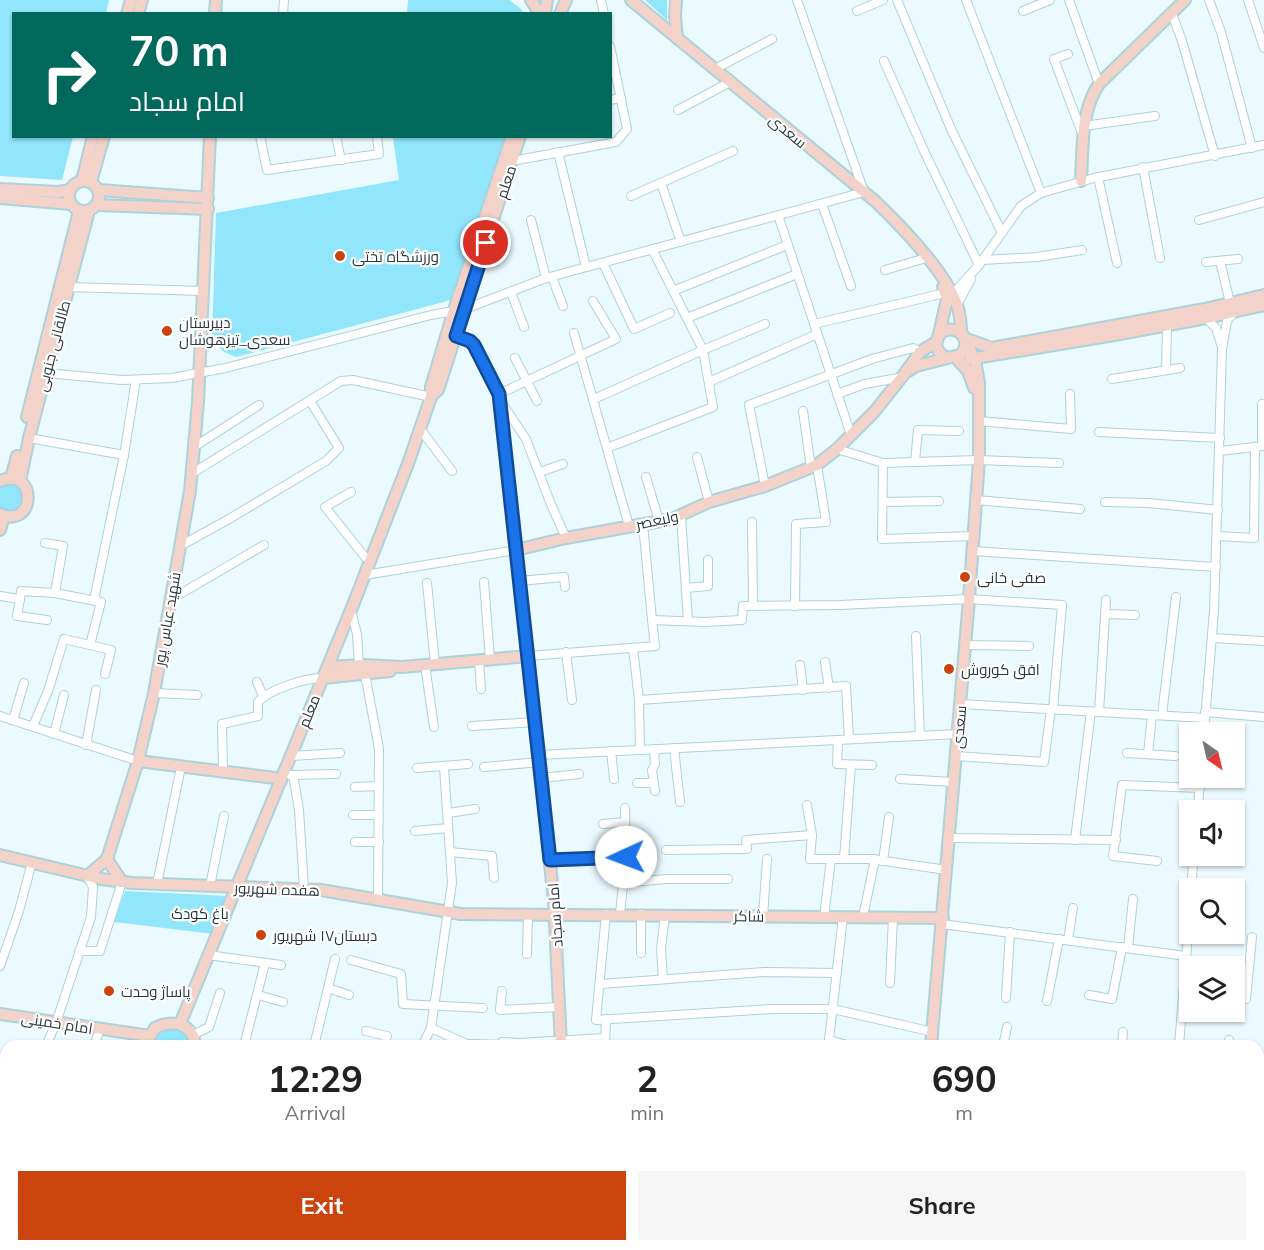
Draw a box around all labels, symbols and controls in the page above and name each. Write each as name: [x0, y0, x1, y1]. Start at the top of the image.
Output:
text: 70 m: [129, 24, 229, 77]
icon: right: [30, 36, 108, 114]
text: امام سجاد: [129, 84, 245, 118]
street label: سعدی: [765, 110, 811, 153]
street label: معلم: [492, 163, 521, 201]
pin: [460, 217, 511, 268]
icon: arrive: [469, 226, 502, 259]
place label: ورزشگاه تختی: [352, 247, 439, 267]
marker: ورزشگاه تختی: [333, 249, 347, 263]
street label: طالقانی جنوبی: [32, 298, 75, 394]
place label: دبیرستان سعدی_تیزهوشان: [179, 313, 290, 350]
marker: دبیرستان سعدی_تیزهوشان: [160, 324, 174, 338]
street label: ولیعصر: [633, 506, 680, 534]
place label: صفی خانی: [977, 568, 1046, 588]
marker: صفی خانی: [958, 570, 972, 584]
street label: شهید عباس پور: [149, 571, 186, 669]
place label: افق کوروش: [961, 660, 1040, 680]
marker: افق کوروش: [942, 662, 956, 676]
street label: معلم: [294, 692, 325, 731]
street label: سعدی: [948, 705, 971, 750]
north arrow: [1179, 722, 1245, 788]
map controls: [1179, 722, 1245, 1022]
button: sound: [1179, 800, 1245, 866]
position arrow: [594, 825, 658, 889]
street label: هفده شهریور: [233, 878, 320, 901]
button: search: [1179, 878, 1245, 944]
street label: امام سجاد: [543, 882, 568, 948]
park label: باغ کودک: [171, 904, 229, 925]
street label: شاکر: [732, 906, 765, 926]
place label: دبستان۱۷ شهریور: [272, 926, 377, 946]
marker: دبستان۱۷ شهریور: [254, 928, 268, 942]
button: layers: [1179, 956, 1245, 1022]
place label: پاساژ وحدت: [121, 982, 191, 1002]
marker: پاساژ وحدت: [102, 984, 116, 998]
street label: امام خمینی: [20, 1008, 94, 1039]
text: 12:29: [267, 1056, 363, 1101]
text: 2: [636, 1056, 658, 1101]
text: 690: [932, 1056, 997, 1101]
text: Arrival: [285, 1100, 346, 1125]
text: min: [630, 1100, 664, 1125]
text: m: [955, 1100, 973, 1125]
button: Exit: [18, 1171, 626, 1240]
button: Share: [638, 1171, 1246, 1240]

